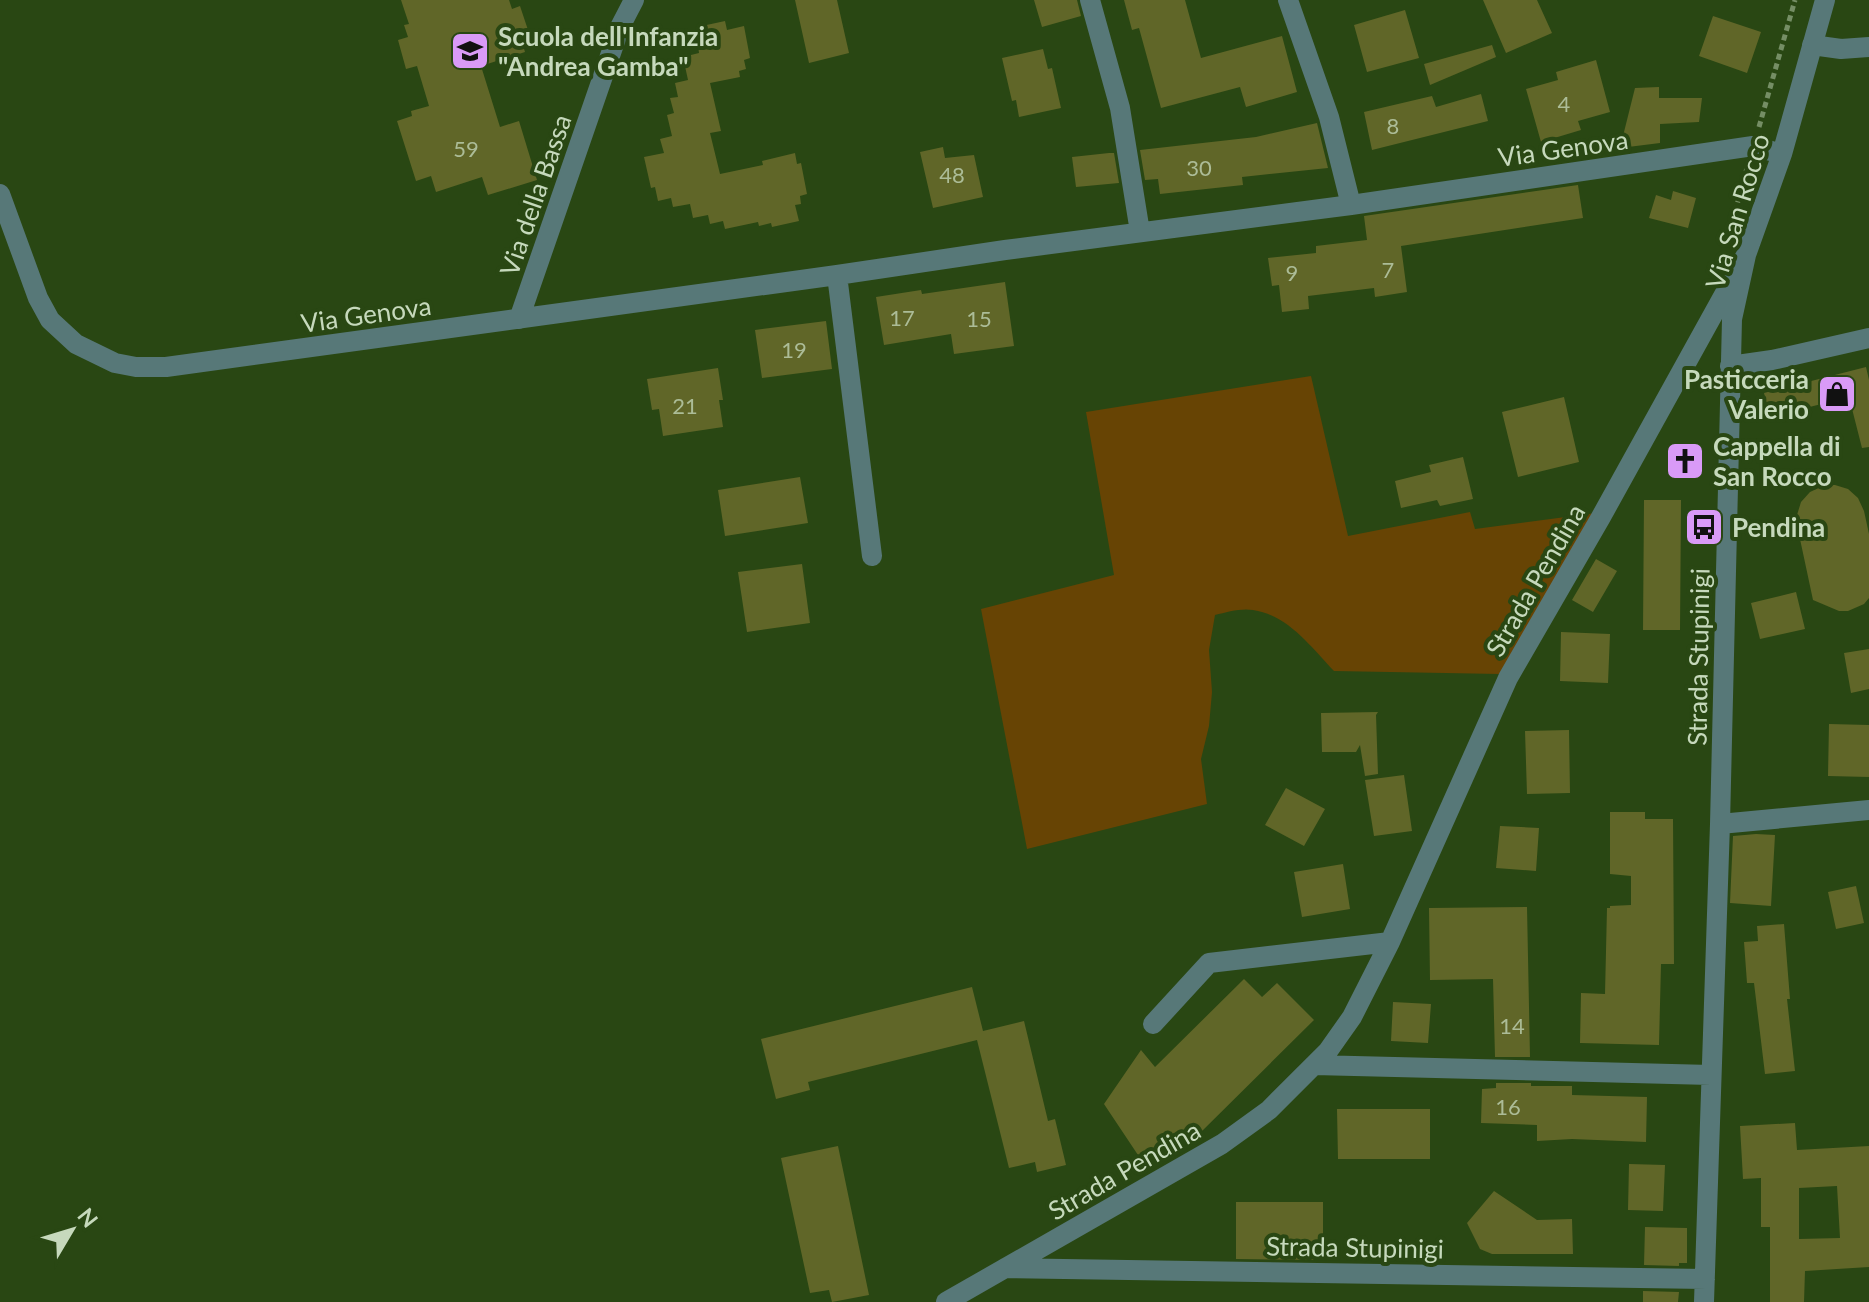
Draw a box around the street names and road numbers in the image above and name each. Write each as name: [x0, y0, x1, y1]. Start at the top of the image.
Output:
street label: Via della Bassa: [492, 110, 578, 280]
street label: Via Genova: [1496, 123, 1630, 173]
street label: Via San Rocco: [1698, 129, 1776, 293]
street label: Via Genova: [299, 289, 433, 339]
street label: Strada Pendina: [1479, 498, 1591, 662]
street label: Strada Stupinigi: [1680, 568, 1716, 746]
street label: Strada Pendina: [1042, 1114, 1206, 1226]
street label: Strada Stupinigi: [1266, 1229, 1444, 1265]

